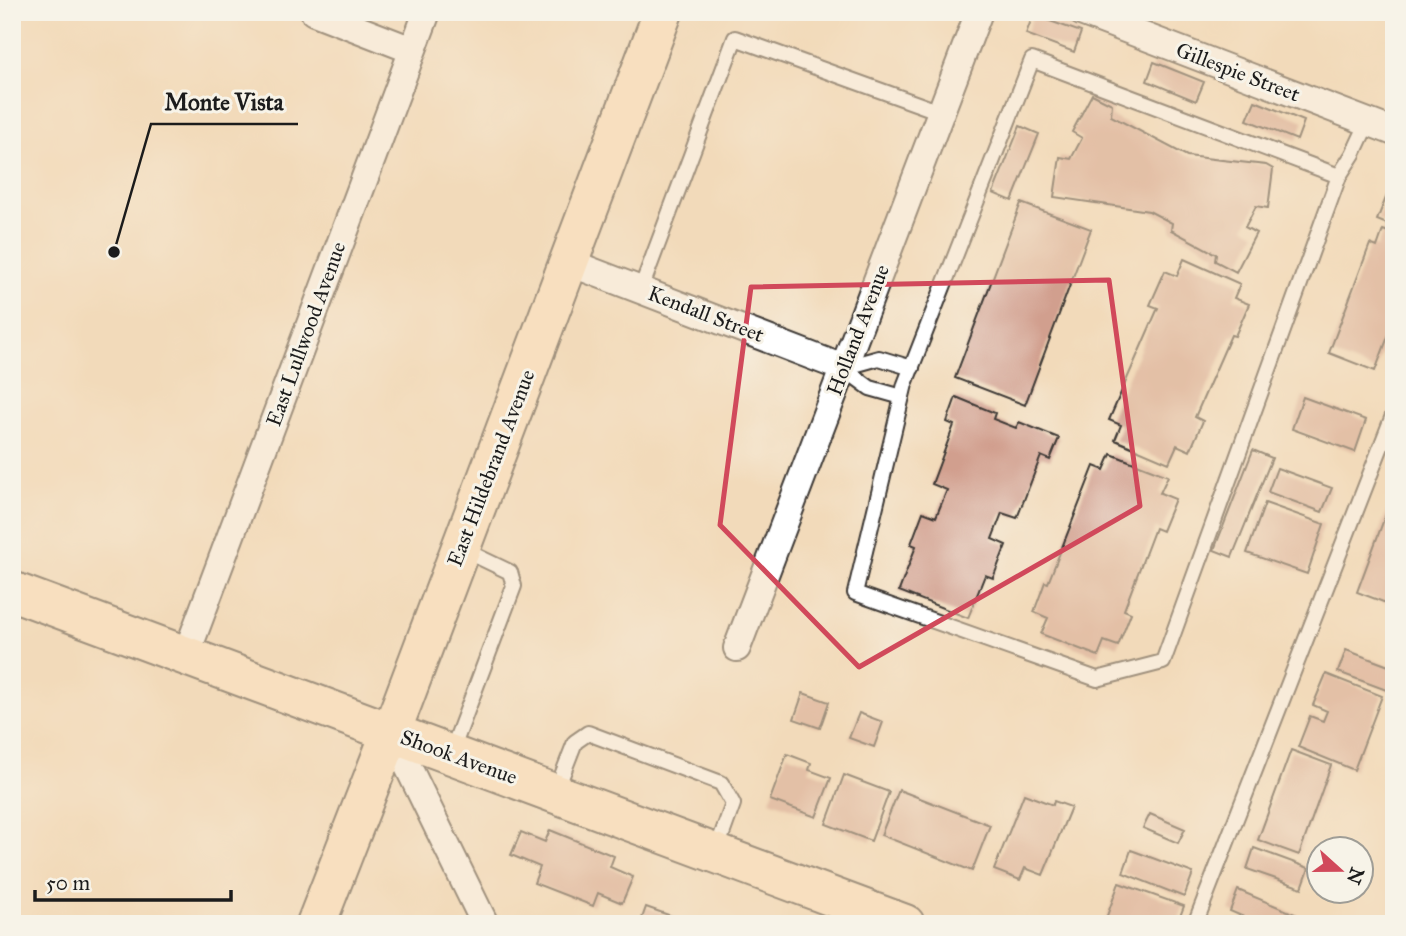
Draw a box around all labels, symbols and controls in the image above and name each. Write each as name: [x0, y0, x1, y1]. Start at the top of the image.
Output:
street label: Gillespie Street: [1172, 36, 1304, 108]
callout: Monte Vista: [151, 80, 298, 124]
text: Monte Vista: [165, 88, 285, 116]
street label: East Lullwood Avenue: [261, 238, 352, 430]
street label: Holland Avenue: [821, 261, 895, 399]
street label: Kendall Street: [644, 280, 768, 348]
street label: East Hildebrand Avenue: [441, 366, 541, 570]
street label: Shook Avenue: [397, 724, 521, 790]
north arrow: [1304, 834, 1374, 904]
scale bar: [35, 859, 231, 903]
text: N: [1342, 864, 1369, 888]
text: 50 m: [46, 870, 91, 896]

